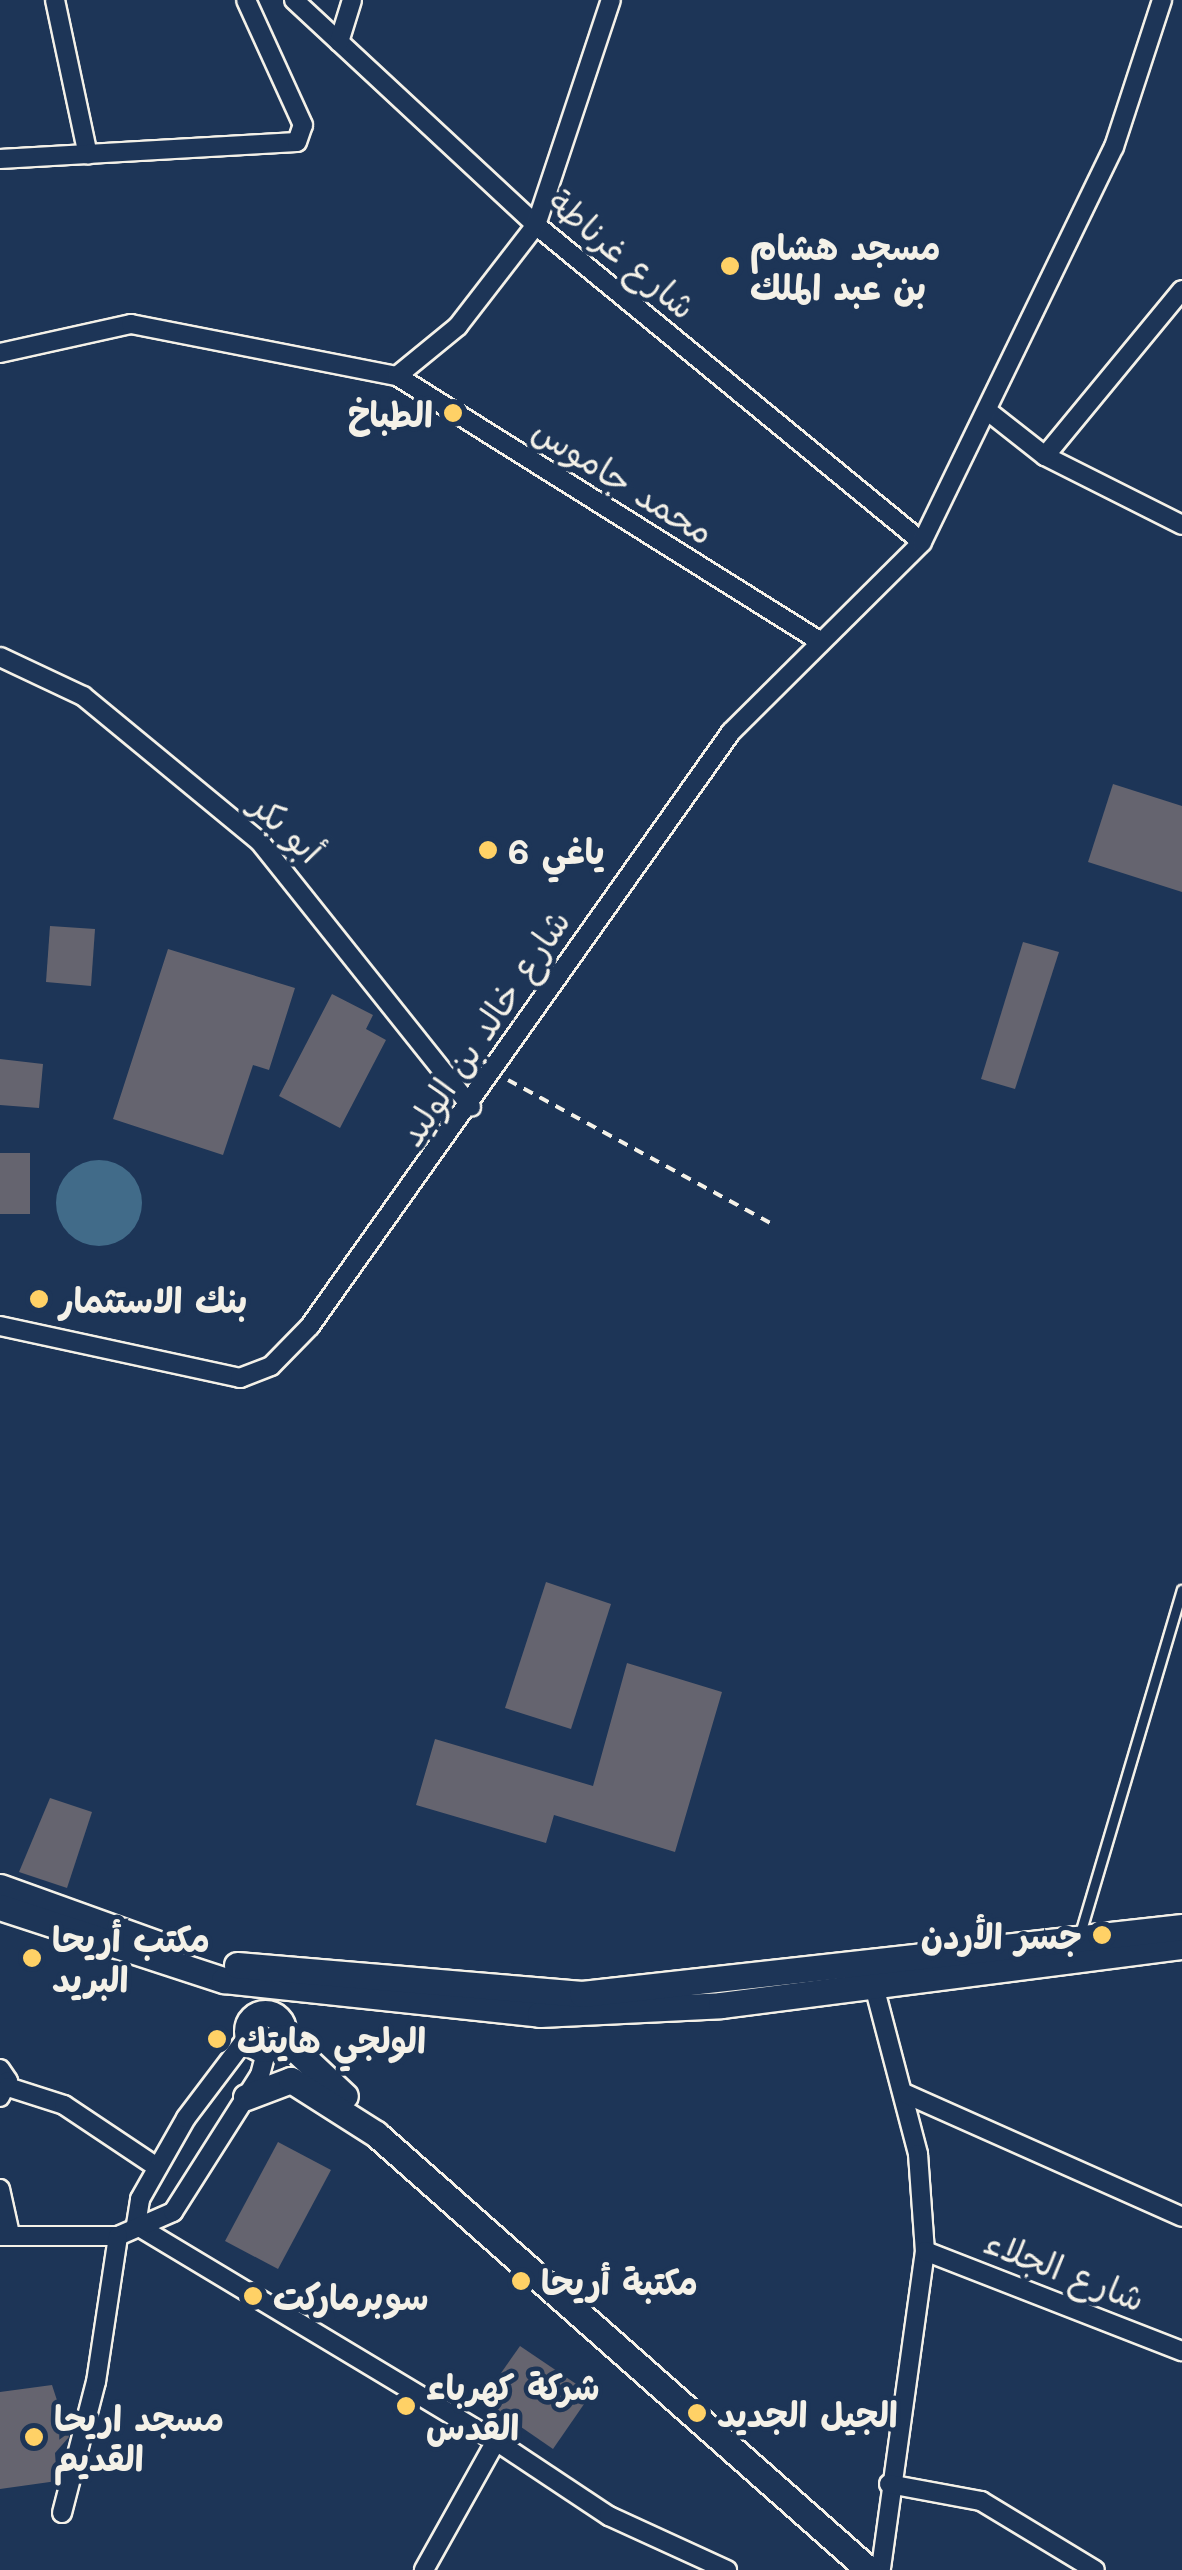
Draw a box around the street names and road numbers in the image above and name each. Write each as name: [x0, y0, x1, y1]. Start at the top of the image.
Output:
street label: شارع غرناطة: [541, 179, 705, 327]
street label: محمد جاموس: [526, 408, 722, 552]
street label: أبو بكر: [243, 783, 333, 871]
street label: شارع خالد بن الوليد: [388, 901, 578, 1153]
street label: شارع الجلاء: [979, 2219, 1151, 2319]

